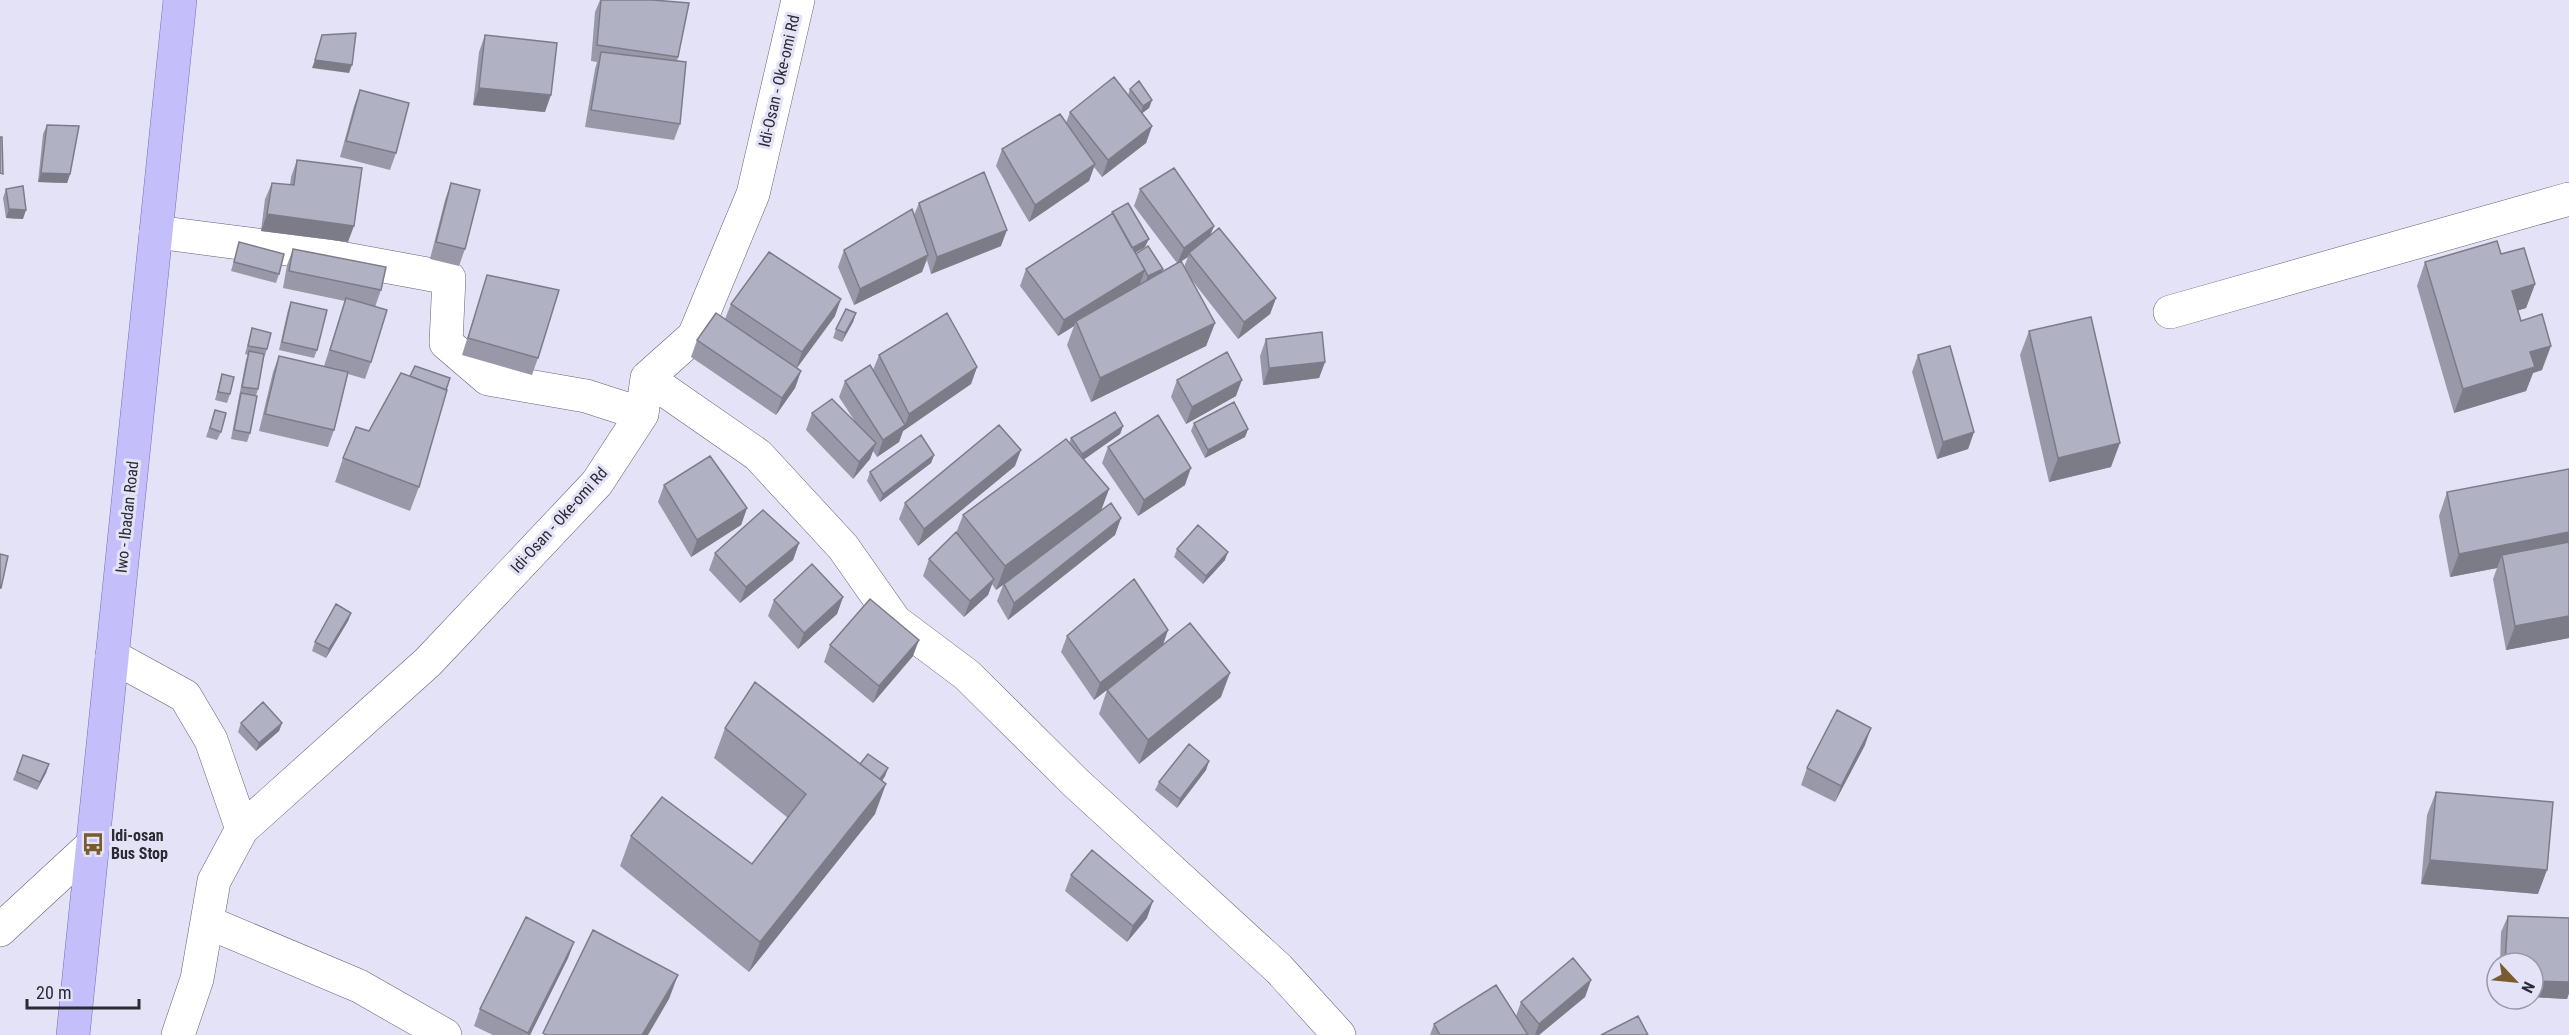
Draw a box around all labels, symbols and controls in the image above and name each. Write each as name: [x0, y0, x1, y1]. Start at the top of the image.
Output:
street label: Idi-Osan - Oke-omi Rd: [755, 13, 803, 149]
street label: Iwo - Ibadan Road: [112, 460, 142, 574]
street label: Idi-Osan - Oke-omi Rd: [507, 463, 611, 577]
place label: Idi-osan Bus Stop: [111, 826, 168, 863]
bus stop icon: Idi-osan Bus Stop: [80, 831, 106, 857]
north arrow: [2485, 951, 2545, 1011]
scale bar: [27, 972, 140, 1010]
text: N: [2517, 979, 2539, 996]
text: 20 m: [36, 982, 71, 1003]

